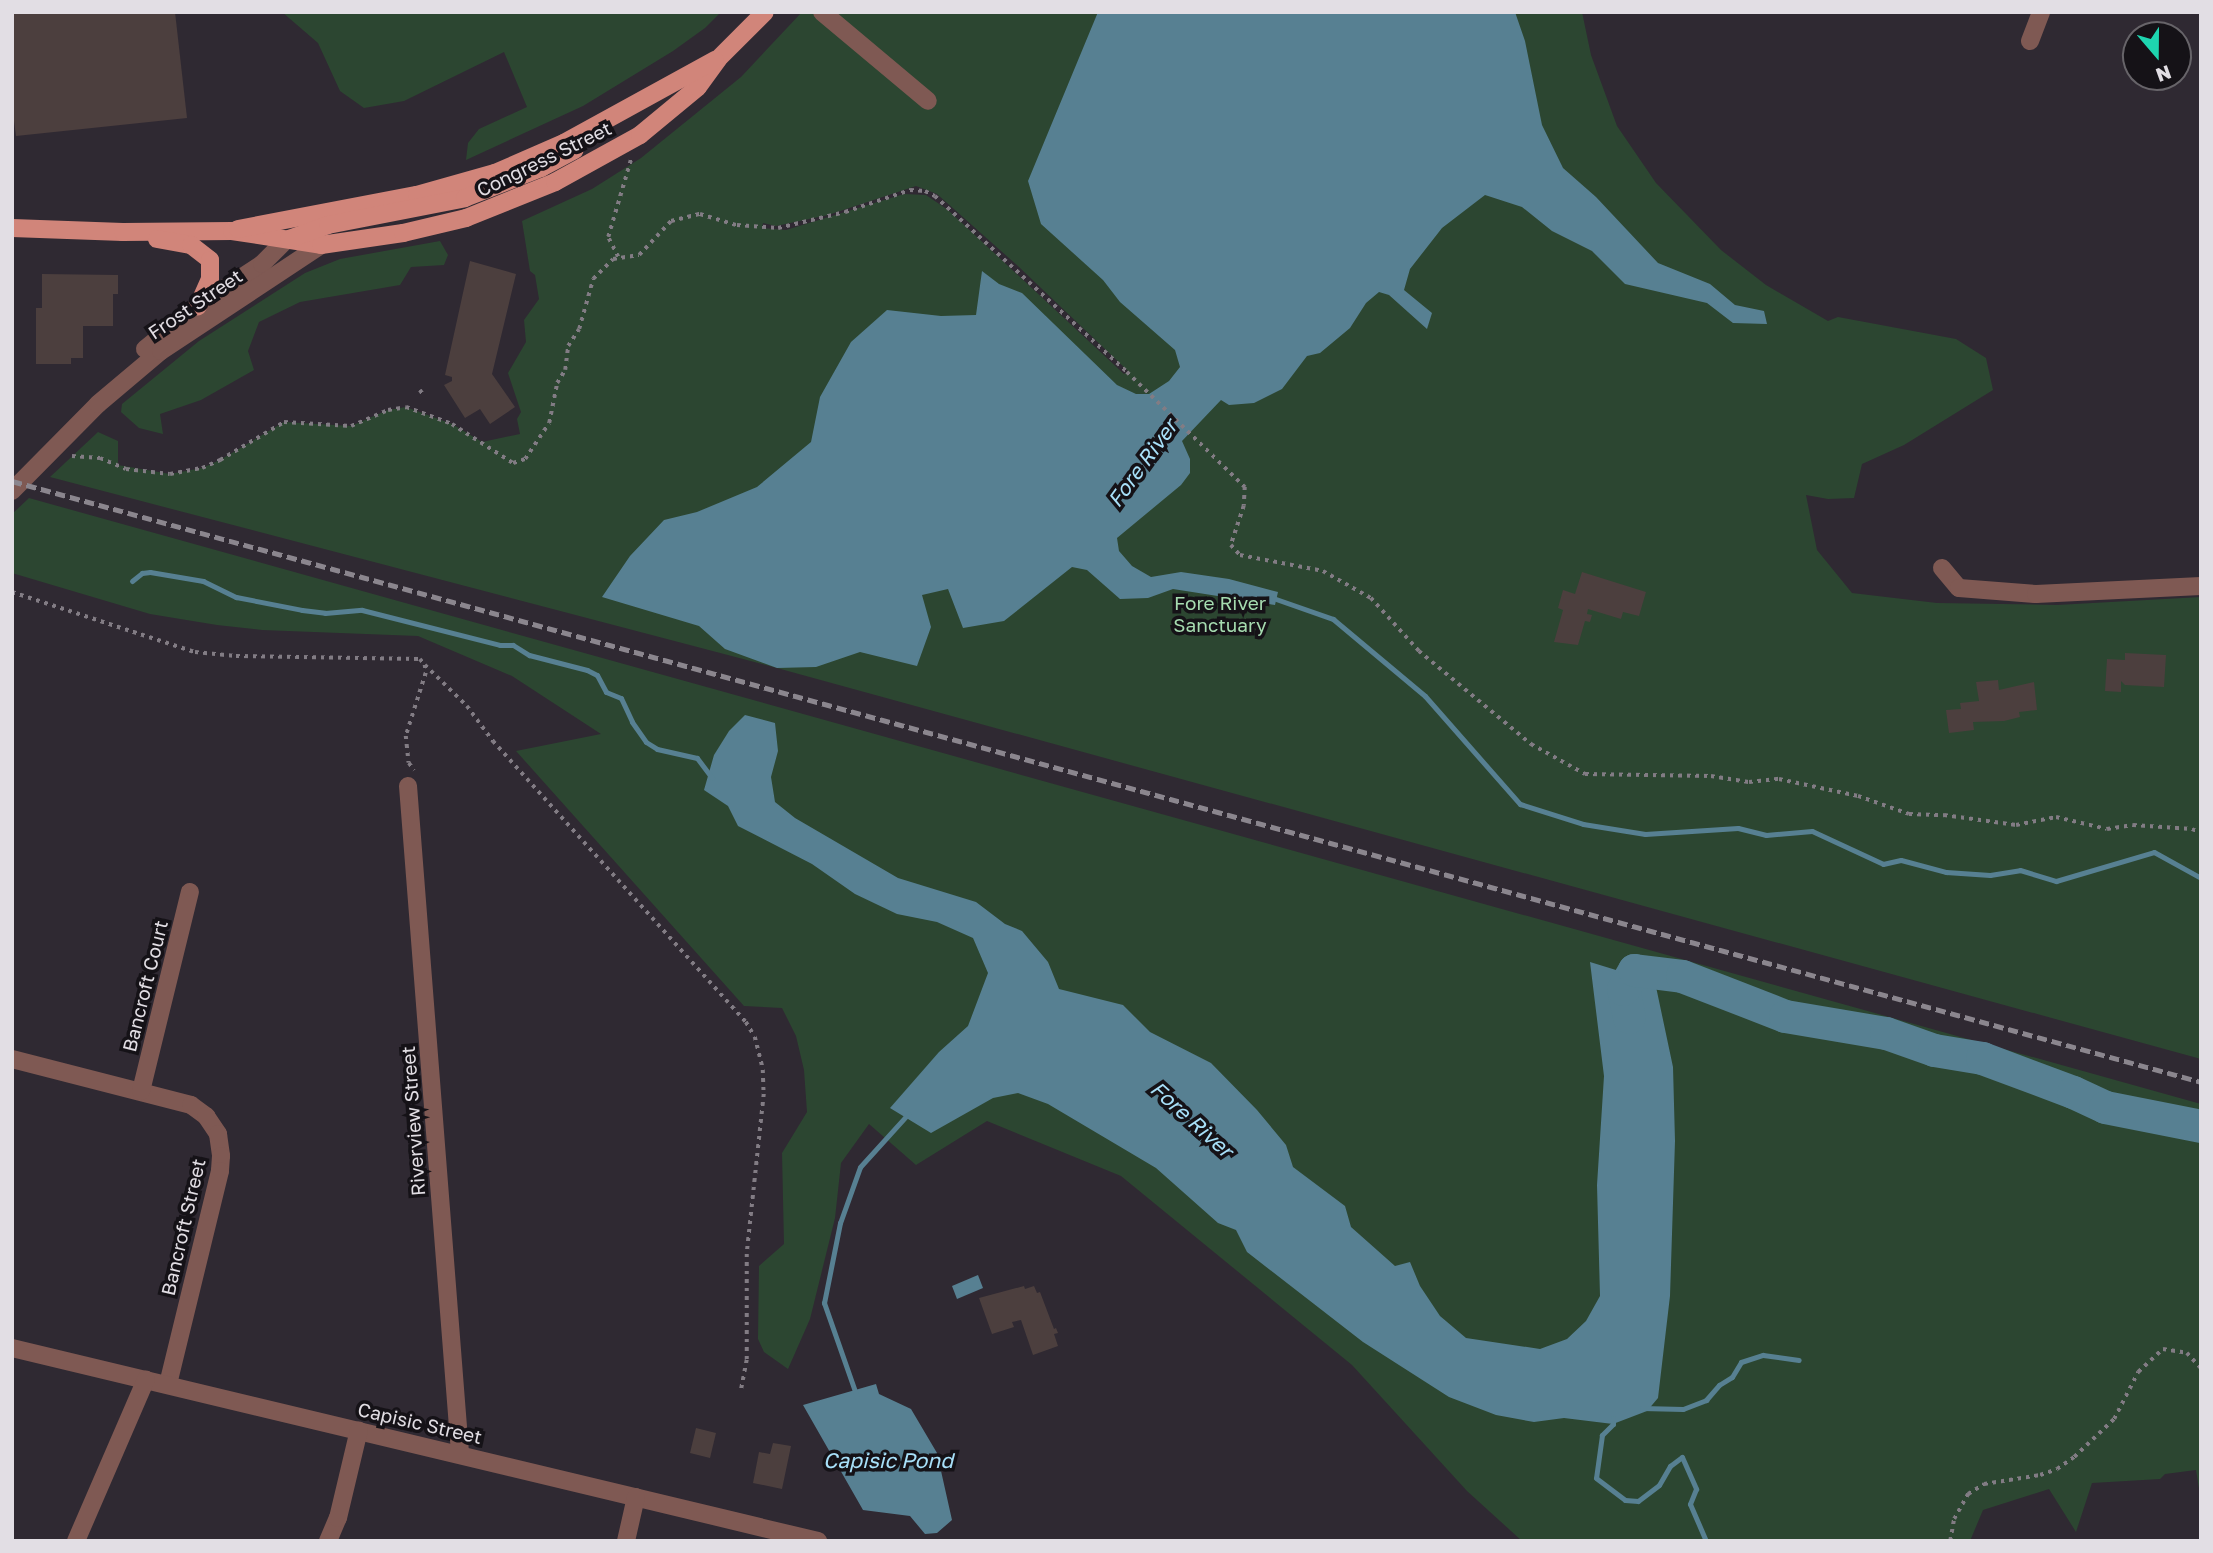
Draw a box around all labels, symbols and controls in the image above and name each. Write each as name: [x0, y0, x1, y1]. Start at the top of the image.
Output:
north arrow: [2122, 21, 2192, 91]
text: N: [2153, 61, 2174, 88]
street label: Congress Street: [473, 117, 615, 201]
street label: Frost Street: [144, 264, 246, 344]
water label: Fore River: [1102, 414, 1182, 512]
park label: Fore River Sanctuary: [1173, 592, 1267, 636]
street label: Bancroft Court: [118, 918, 172, 1054]
street label: Riverview Street: [396, 1045, 430, 1197]
water label: Fore River: [1146, 1076, 1238, 1162]
street label: Bancroft Street: [156, 1156, 210, 1298]
street label: Capisic Street: [356, 1398, 484, 1448]
water label: Capisic Pond: [823, 1447, 953, 1473]

